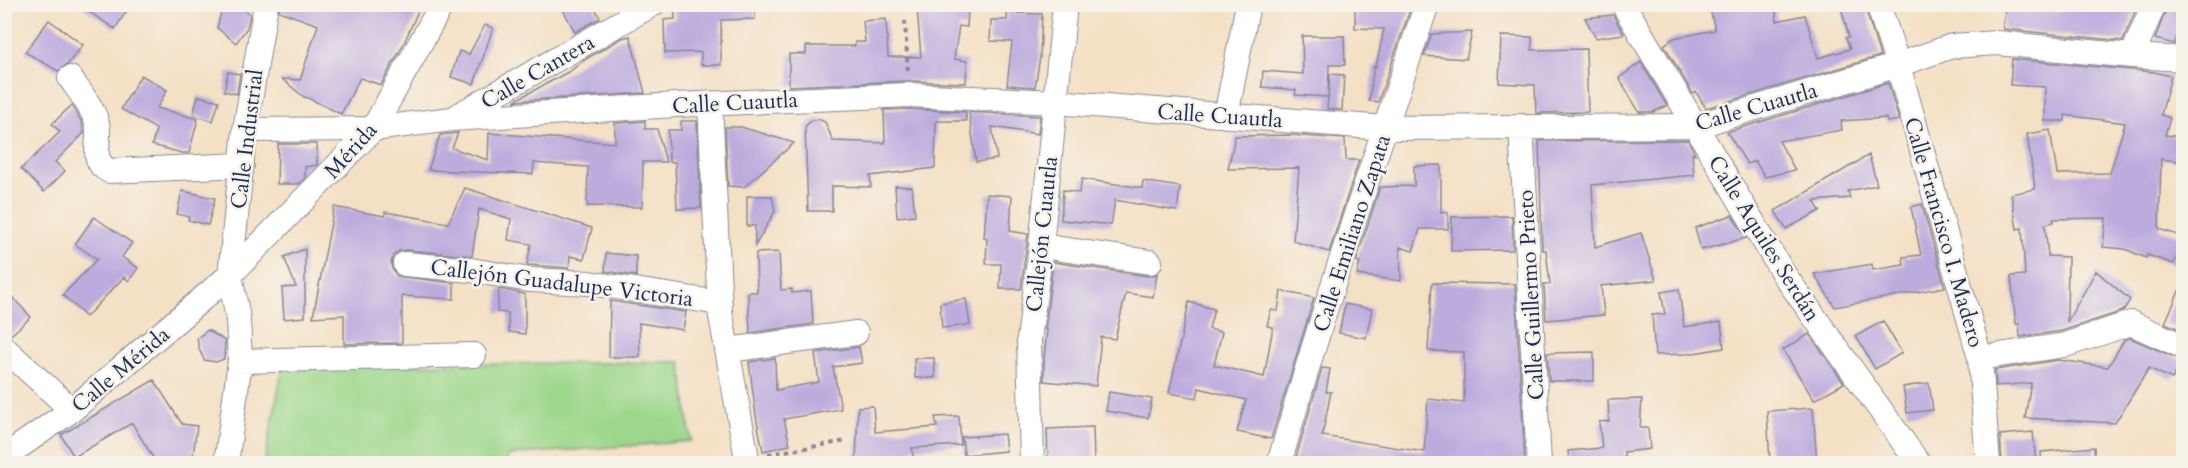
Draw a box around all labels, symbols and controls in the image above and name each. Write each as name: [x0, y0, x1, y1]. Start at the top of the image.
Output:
street label: Calle Cantera: [475, 27, 600, 117]
street label: Calle Industrial: [224, 67, 271, 211]
street label: Calle Cuautla: [1692, 75, 1821, 139]
street label: Calle Cuautla: [671, 85, 799, 121]
street label: Calle Cuautla: [1156, 97, 1284, 135]
street label: Calle Francisco I. Madero: [1897, 114, 1991, 351]
street label: Mérida: [317, 116, 384, 185]
street label: Calle Emiliano Zapata: [1306, 130, 1398, 336]
street label: Calle Aquiles Serdán: [1701, 150, 1828, 328]
street label: Callejón Cuautla: [1019, 154, 1065, 314]
street label: Calle Guillermo Prieto: [1510, 189, 1551, 401]
street label: Callejón Guadalupe Victoria: [429, 252, 695, 314]
street label: Calle Mérida: [65, 320, 176, 420]

